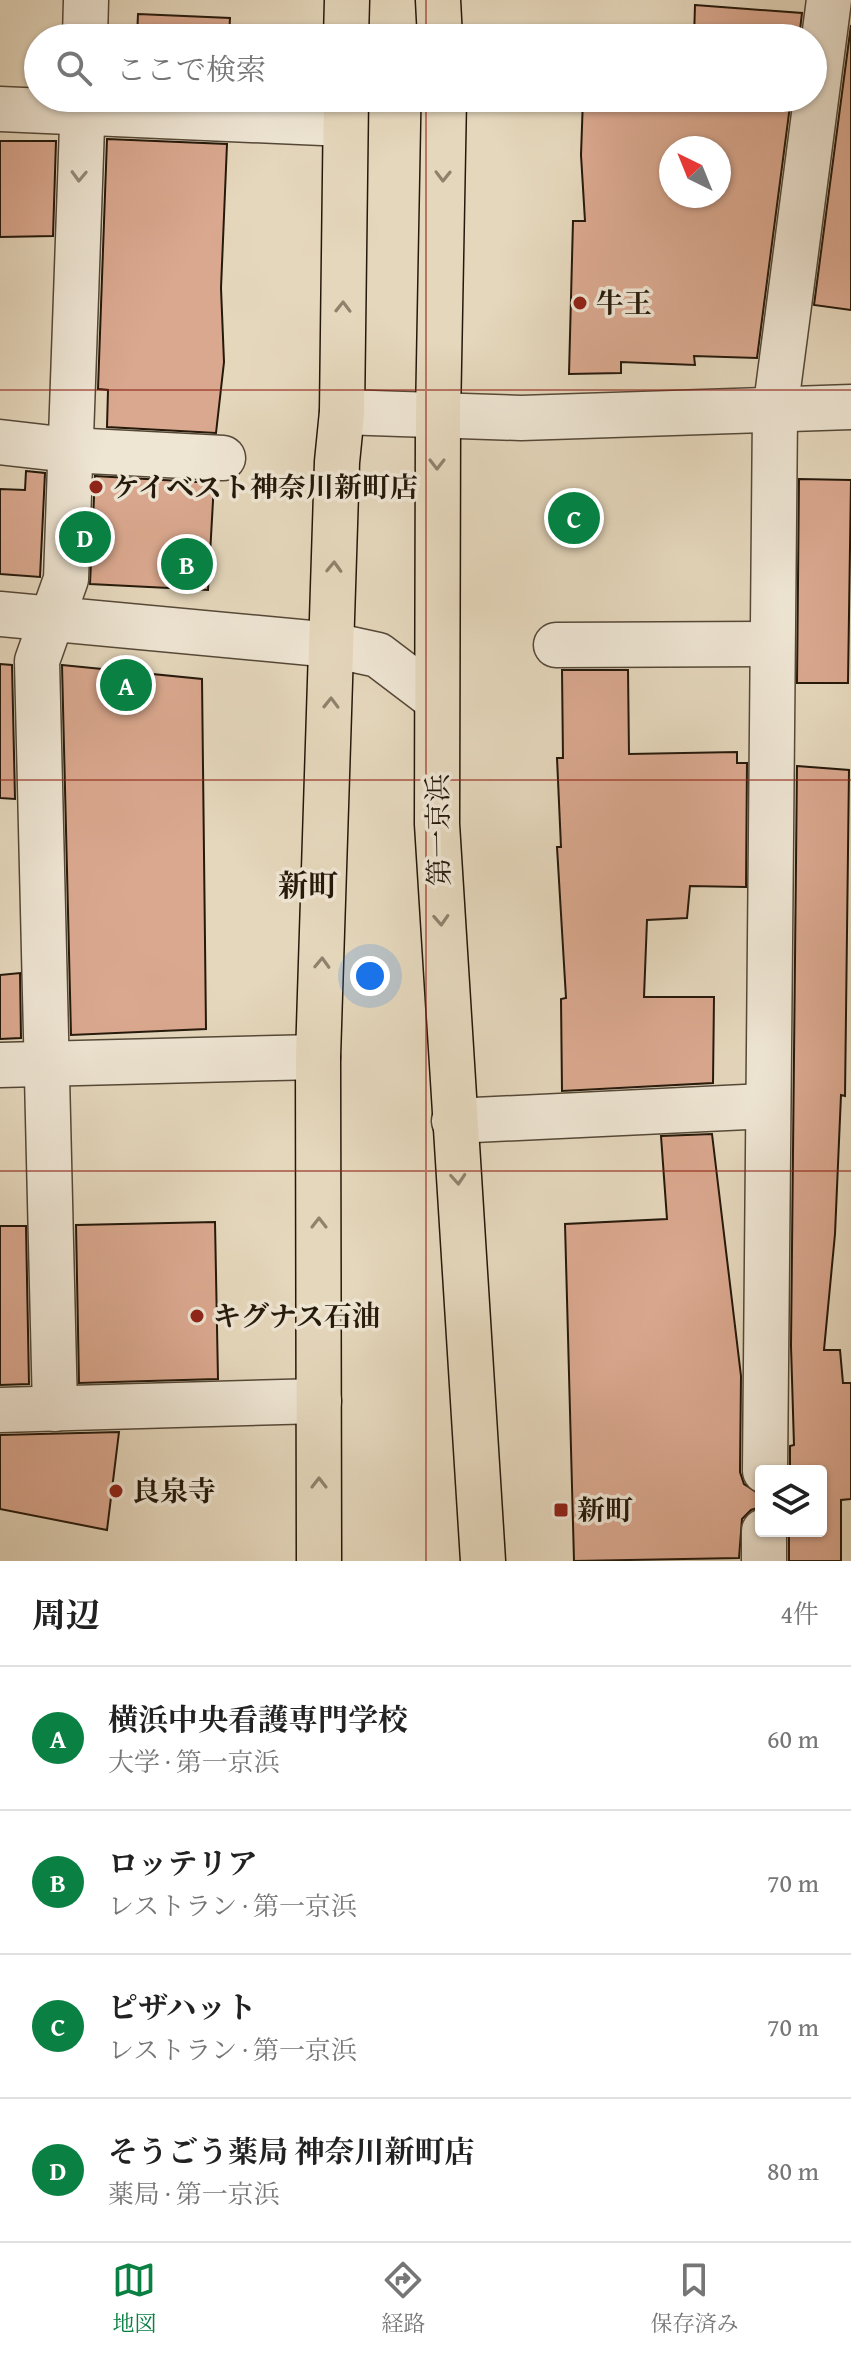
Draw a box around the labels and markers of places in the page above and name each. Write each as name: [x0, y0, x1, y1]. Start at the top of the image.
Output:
place label: 牛王: [596, 282, 652, 323]
marker: 牛王: [571, 294, 589, 312]
place label: ケイベスト神奈川新町店: [112, 466, 418, 507]
marker: ケイベスト神奈川新町店: [87, 478, 105, 496]
pin: C: [548, 488, 600, 548]
pin: D: [59, 507, 111, 567]
pin: B: [161, 534, 213, 594]
pin: A: [100, 655, 152, 715]
place label: キグナス石油: [213, 1295, 380, 1336]
marker: キグナス石油: [188, 1307, 206, 1325]
place label: 良泉寺: [132, 1470, 216, 1511]
marker: 良泉寺: [107, 1482, 125, 1500]
place label: 新町: [577, 1489, 633, 1530]
marker: 新町: [552, 1501, 570, 1519]

